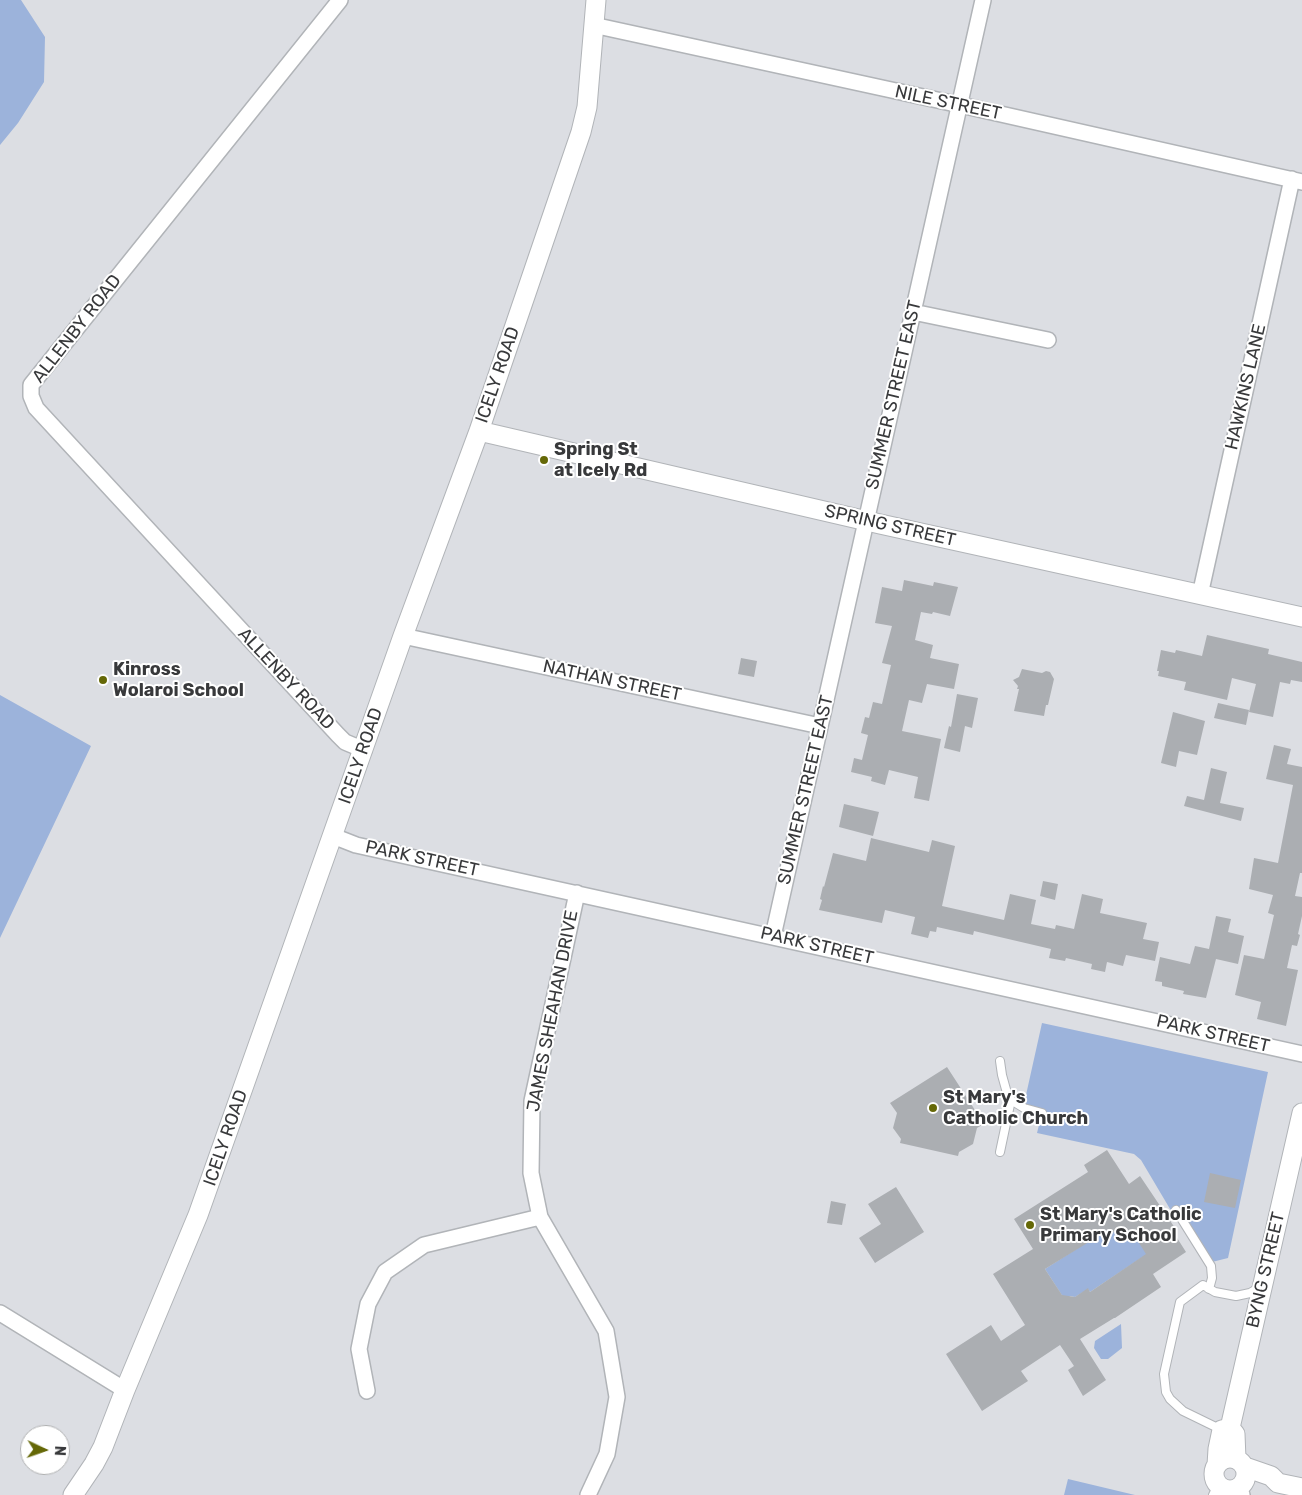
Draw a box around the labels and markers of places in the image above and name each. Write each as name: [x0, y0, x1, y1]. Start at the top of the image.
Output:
place label: Spring St at Icely Rd: [554, 439, 647, 482]
marker: Spring St at Icely Rd: [538, 454, 550, 466]
place label: Kinross Wolaroi School: [113, 659, 244, 702]
marker: Kinross Wolaroi School: [97, 674, 109, 686]
place label: St Mary's Catholic Church: [943, 1087, 1088, 1130]
marker: St Mary's Catholic Church: [927, 1102, 939, 1114]
place label: St Mary's Catholic Primary School: [1040, 1204, 1202, 1246]
marker: St Mary's Catholic Primary School: [1024, 1219, 1036, 1231]

